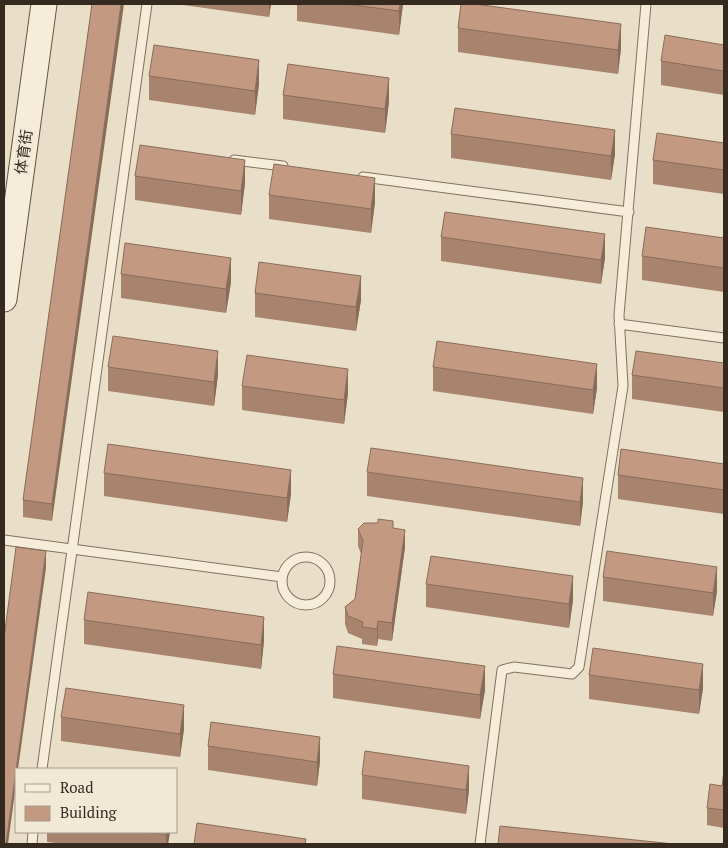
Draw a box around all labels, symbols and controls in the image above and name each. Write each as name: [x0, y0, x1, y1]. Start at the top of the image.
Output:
street label: 体育街: [10, 128, 36, 176]
legend: [15, 768, 178, 833]
text: Road: [60, 777, 93, 797]
text: Building: [60, 802, 118, 822]

